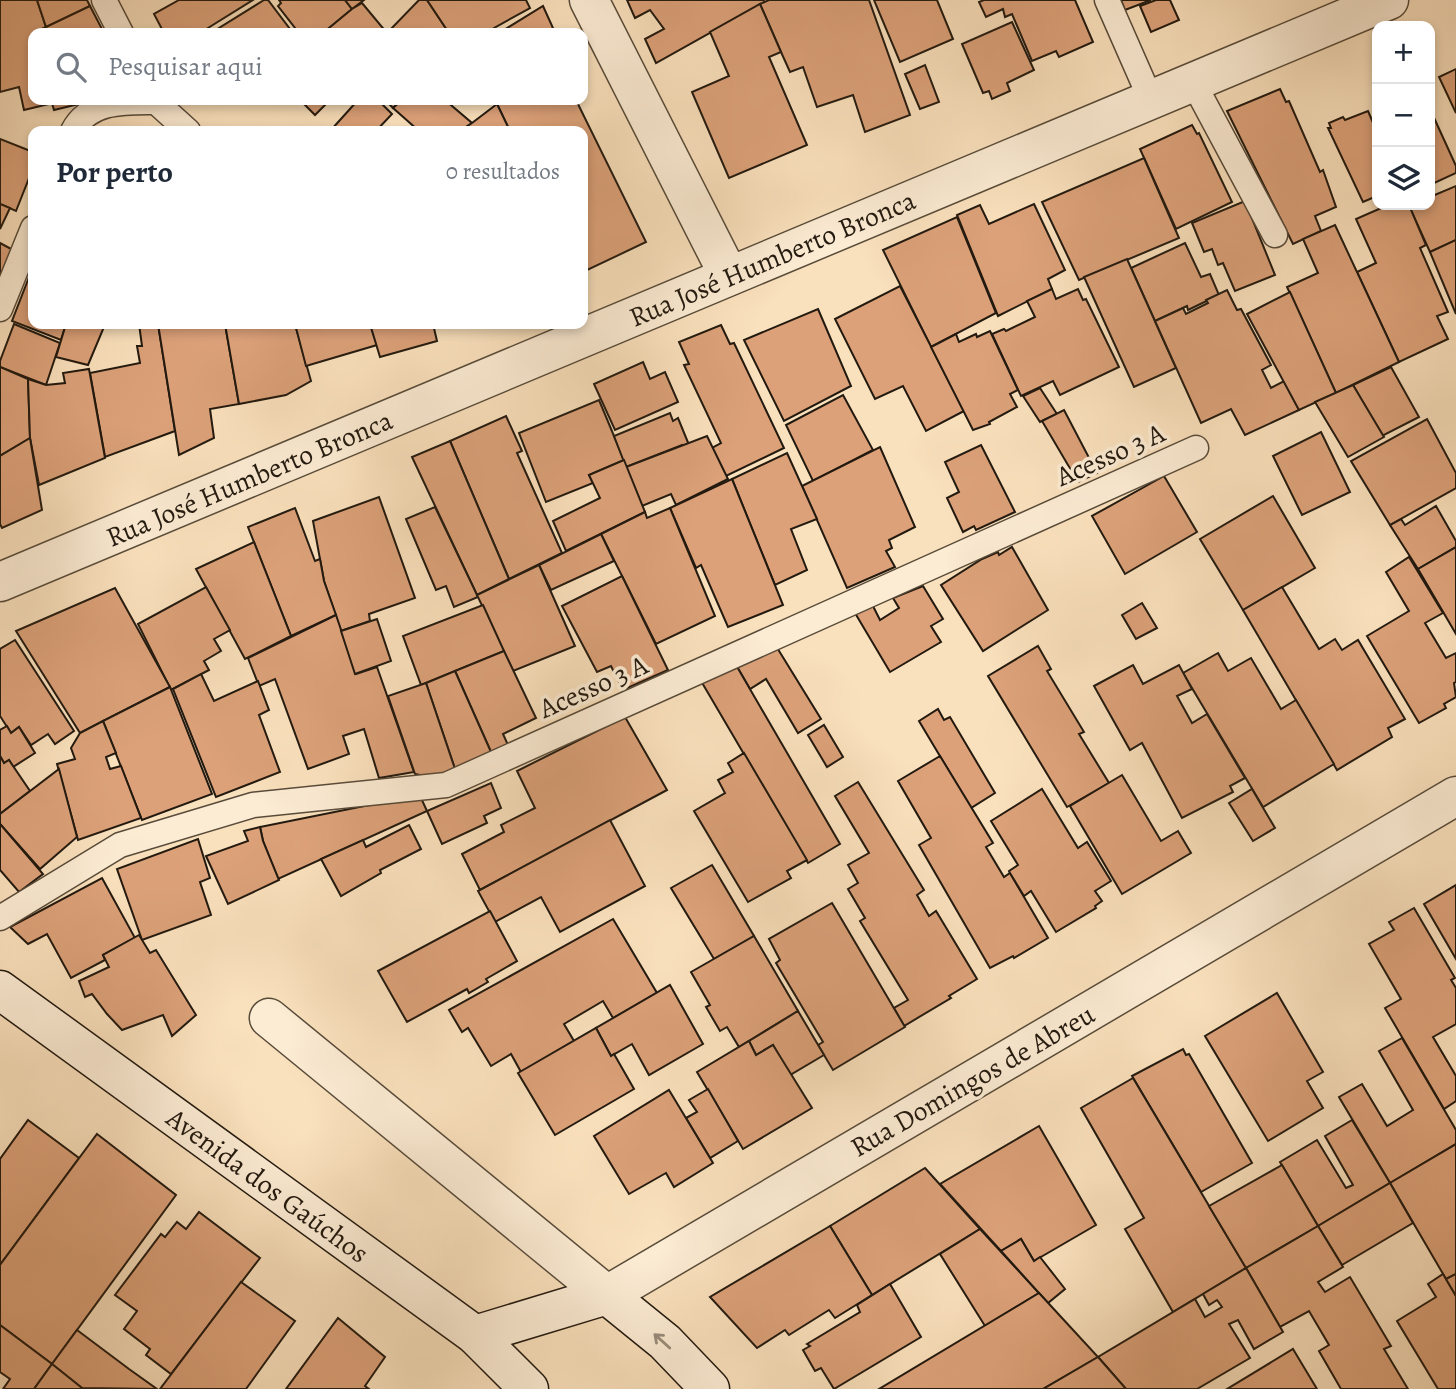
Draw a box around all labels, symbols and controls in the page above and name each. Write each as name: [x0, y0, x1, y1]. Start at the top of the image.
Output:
map controls: [1372, 21, 1435, 210]
button: +: [1372, 21, 1435, 84]
search box: [28, 28, 588, 105]
icon: search: [52, 48, 90, 86]
text: Pesquisar aqui: [108, 49, 263, 84]
button: −: [1372, 84, 1435, 147]
button: layers: [1372, 147, 1435, 210]
text: Por perto: [56, 152, 173, 192]
text: 0 resultados: [446, 156, 560, 187]
street label: Rua José Humberto Bronca: [623, 181, 922, 337]
street label: Rua José Humberto Bronca: [100, 401, 399, 557]
street label: Acesso 3 A: [1049, 414, 1171, 496]
street label: Acesso 3 A: [532, 646, 654, 728]
street label: Rua Domingos de Abreu: [843, 995, 1102, 1166]
street label: Avenida dos Gaúchos: [158, 1099, 376, 1272]
one-way arrow: [654, 1332, 671, 1349]

